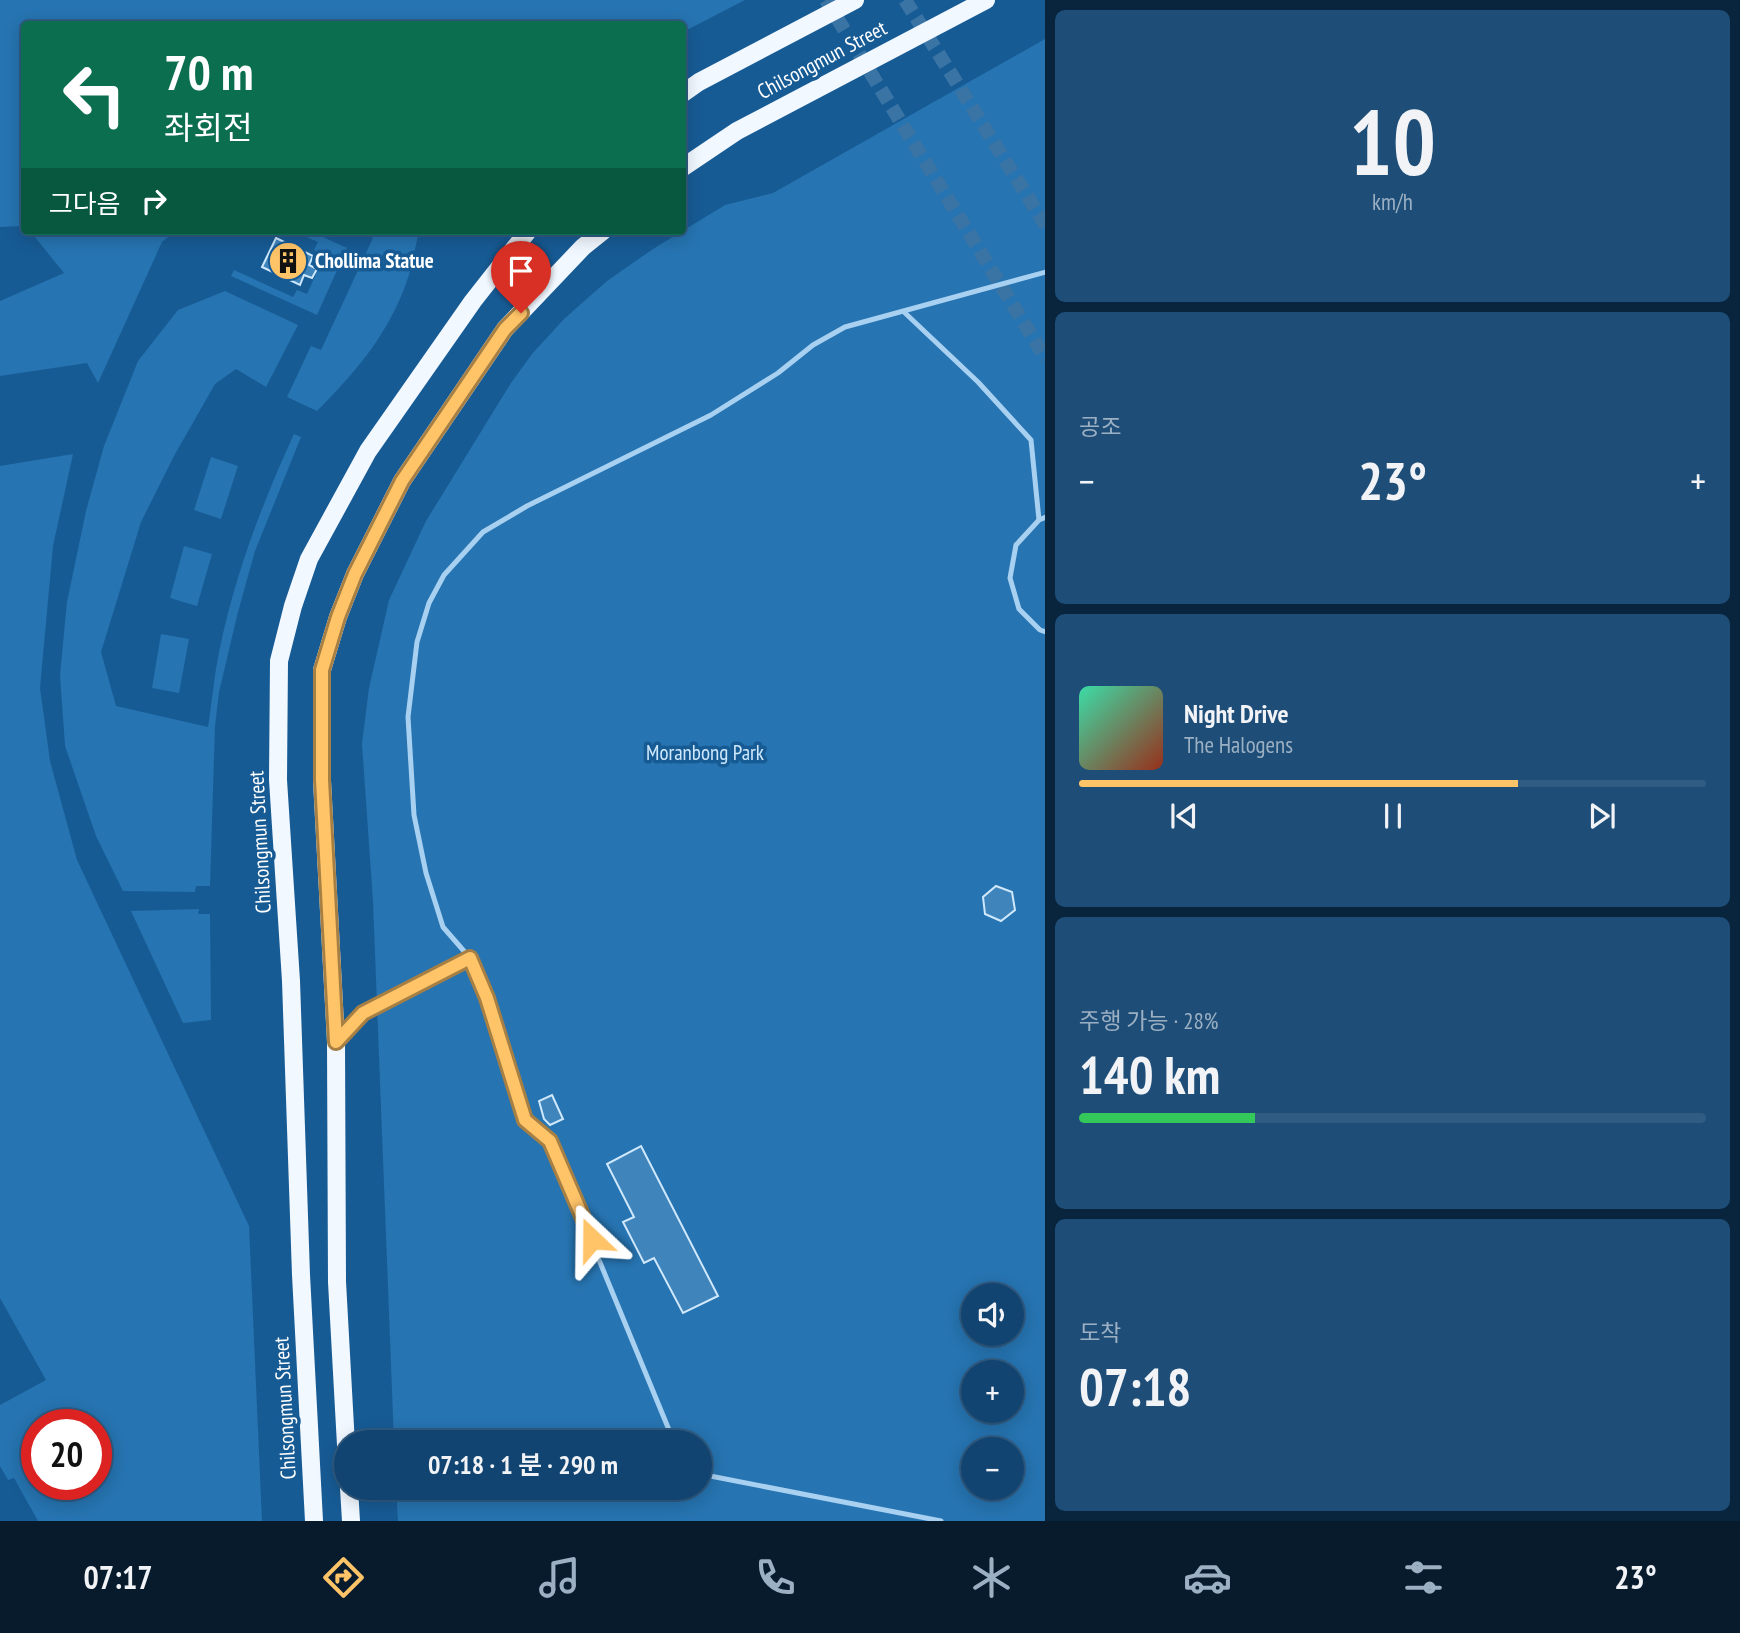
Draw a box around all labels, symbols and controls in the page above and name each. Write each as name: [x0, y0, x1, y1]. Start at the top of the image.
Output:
street label: Chilsongmun Street: [752, 14, 891, 105]
text: 70 m: [164, 40, 253, 104]
icon: left: [49, 49, 140, 140]
text: 10: [1349, 82, 1436, 200]
text: 좌회전: [164, 106, 252, 148]
icon: right: [135, 182, 173, 220]
text: 그다음: [49, 187, 121, 220]
text: km/h: [1372, 187, 1413, 216]
building icon: Chollima Statue: [267, 240, 309, 282]
pin: [491, 241, 551, 313]
place label: Chollima Statue: [315, 247, 434, 274]
icon: arrive: [502, 252, 540, 290]
text: 공조: [1079, 412, 1121, 441]
text: 23°: [1358, 447, 1427, 514]
text: −: [1079, 456, 1095, 505]
text: +: [1690, 456, 1706, 505]
text: Night Drive: [1184, 697, 1289, 730]
text: The Halogens: [1184, 730, 1293, 759]
park label: Moranbong Park: [646, 739, 764, 766]
street label: Chilsongmun Street: [242, 770, 277, 914]
icon: previous: [1165, 797, 1203, 835]
icon: pause: [1374, 797, 1412, 835]
icon: next: [1583, 797, 1621, 835]
text: 주행 가능 · 28%: [1079, 1006, 1219, 1035]
text: 140 km: [1079, 1041, 1220, 1108]
position arrow: [555, 1202, 629, 1276]
map controls: [961, 1283, 1024, 1500]
button: sound: [961, 1283, 1024, 1346]
text: 도착: [1079, 1318, 1121, 1347]
street label: Chilsongmun Street: [267, 1336, 302, 1480]
text: 07:18: [1079, 1353, 1191, 1420]
button: +: [961, 1360, 1024, 1423]
speed limit sign: 20: [21, 1409, 112, 1500]
button: −: [961, 1437, 1024, 1500]
text: 07:18 · 1 분 · 290 m: [428, 1448, 618, 1481]
icon: directions: [319, 1553, 368, 1602]
icon: music: [535, 1553, 584, 1602]
icon: phone: [751, 1553, 800, 1602]
icon: climate: [967, 1553, 1016, 1602]
icon: car: [1183, 1553, 1232, 1602]
icon: filters: [1399, 1553, 1448, 1602]
text: 07:17: [83, 1556, 153, 1598]
text: 23°: [1614, 1556, 1657, 1598]

